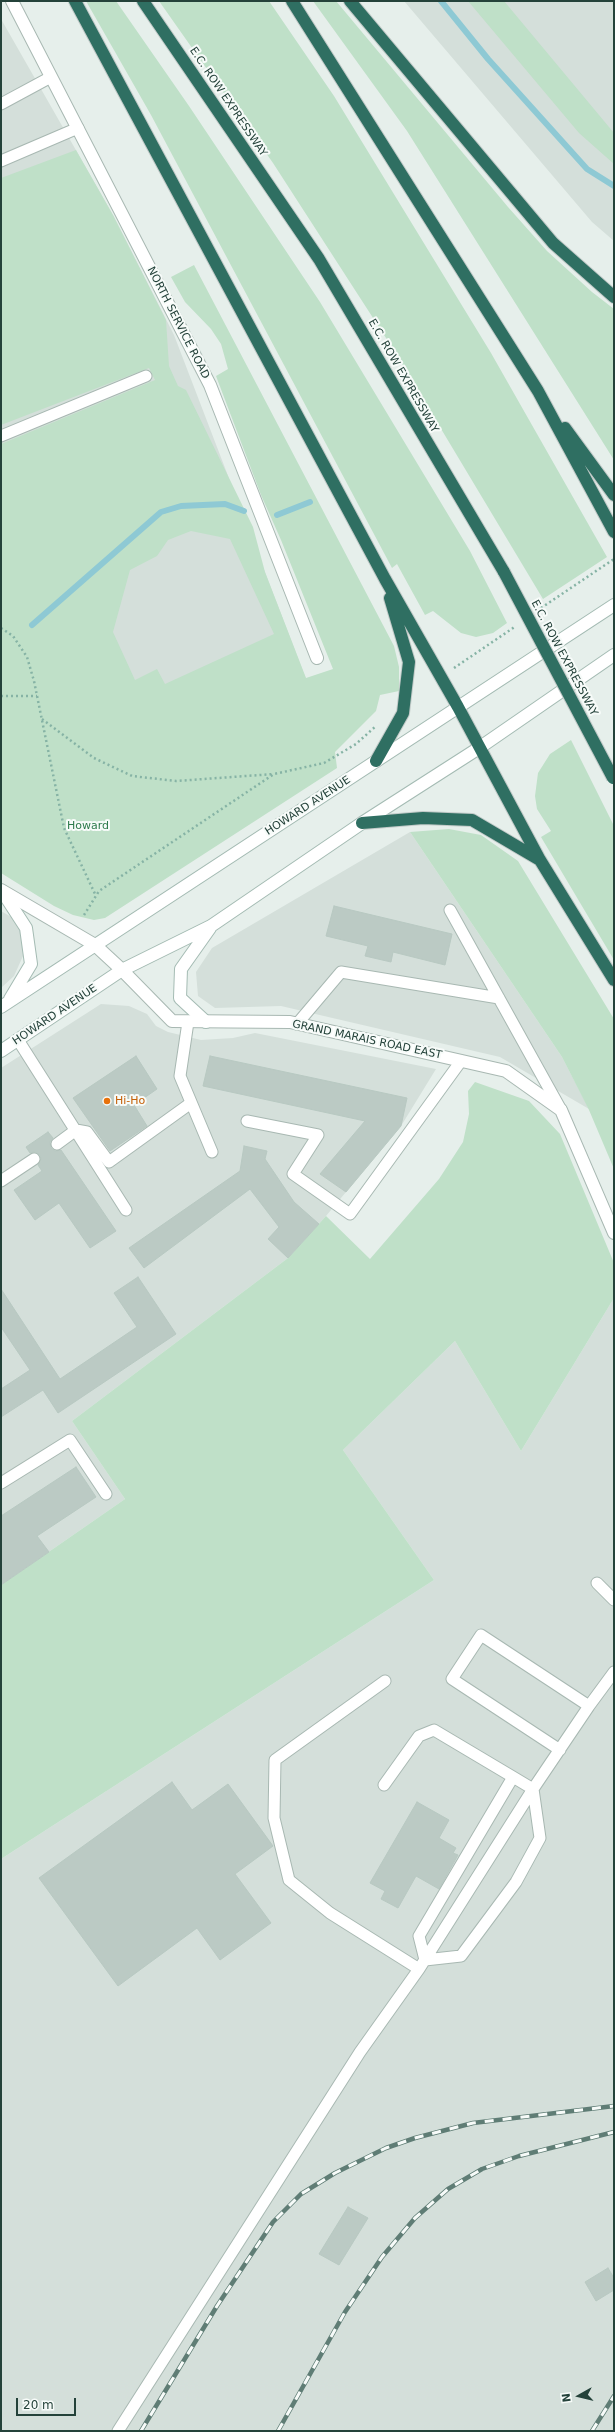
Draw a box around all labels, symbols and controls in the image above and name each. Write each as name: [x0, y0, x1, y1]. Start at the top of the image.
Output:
street label: E.C. ROW EXPRESSWAY: [186, 45, 270, 159]
street label: NORTH SERVICE ROAD: [144, 265, 212, 381]
street label: E.C. ROW EXPRESSWAY: [365, 317, 441, 435]
street label: E.C. ROW EXPRESSWAY: [528, 598, 600, 718]
street label: HOWARD AVENUE: [263, 774, 353, 838]
park label: Howard: [67, 819, 109, 833]
street label: HOWARD AVENUE: [10, 982, 100, 1048]
street label: GRAND MARAIS ROAD EAST: [291, 1018, 443, 1062]
place label: Hi-Ho: [115, 1094, 145, 1108]
marker: Hi-Ho: [102, 1096, 112, 1106]
north arrow: [559, 2376, 599, 2416]
scale bar: [18, 2390, 78, 2416]
text: N: [560, 2392, 574, 2403]
text: 20 m: [23, 2398, 54, 2412]

